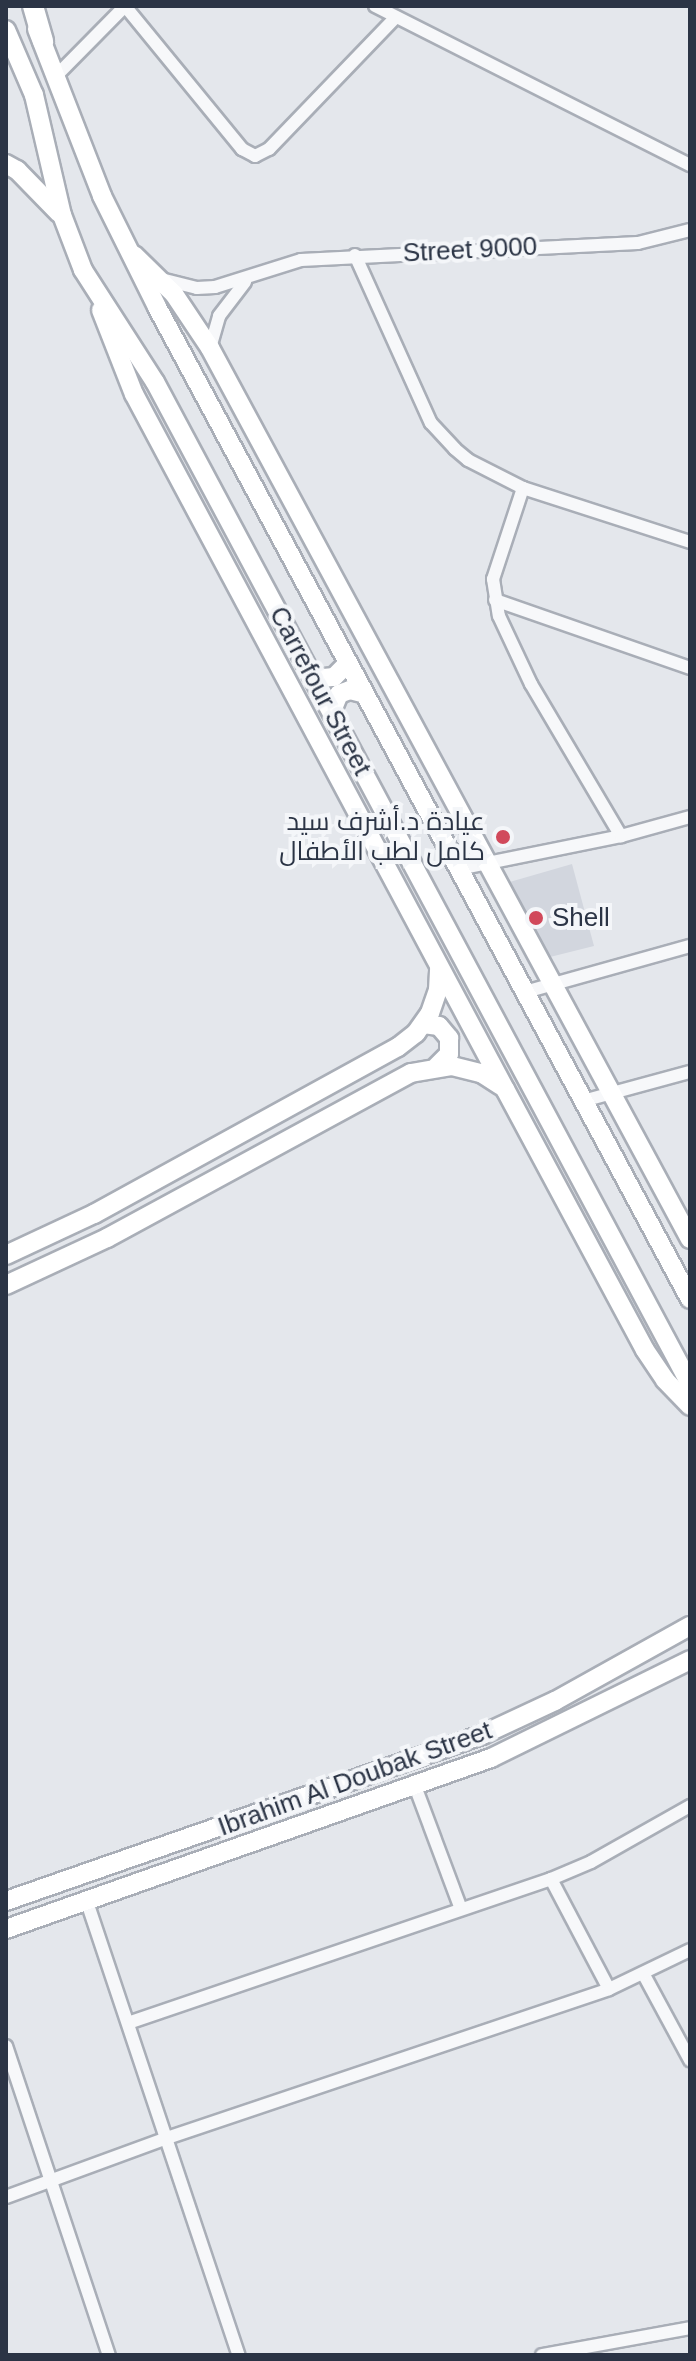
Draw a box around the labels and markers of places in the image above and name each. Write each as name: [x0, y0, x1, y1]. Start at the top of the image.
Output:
place label: عيادة د.أشرف سيد كامل لطب الأطفال: [279, 806, 485, 868]
marker: عيادة د.أشرف سيد كامل لطب الأطفال: [492, 826, 514, 848]
place label: Shell: [552, 902, 610, 934]
marker: Shell: [527, 909, 545, 927]

